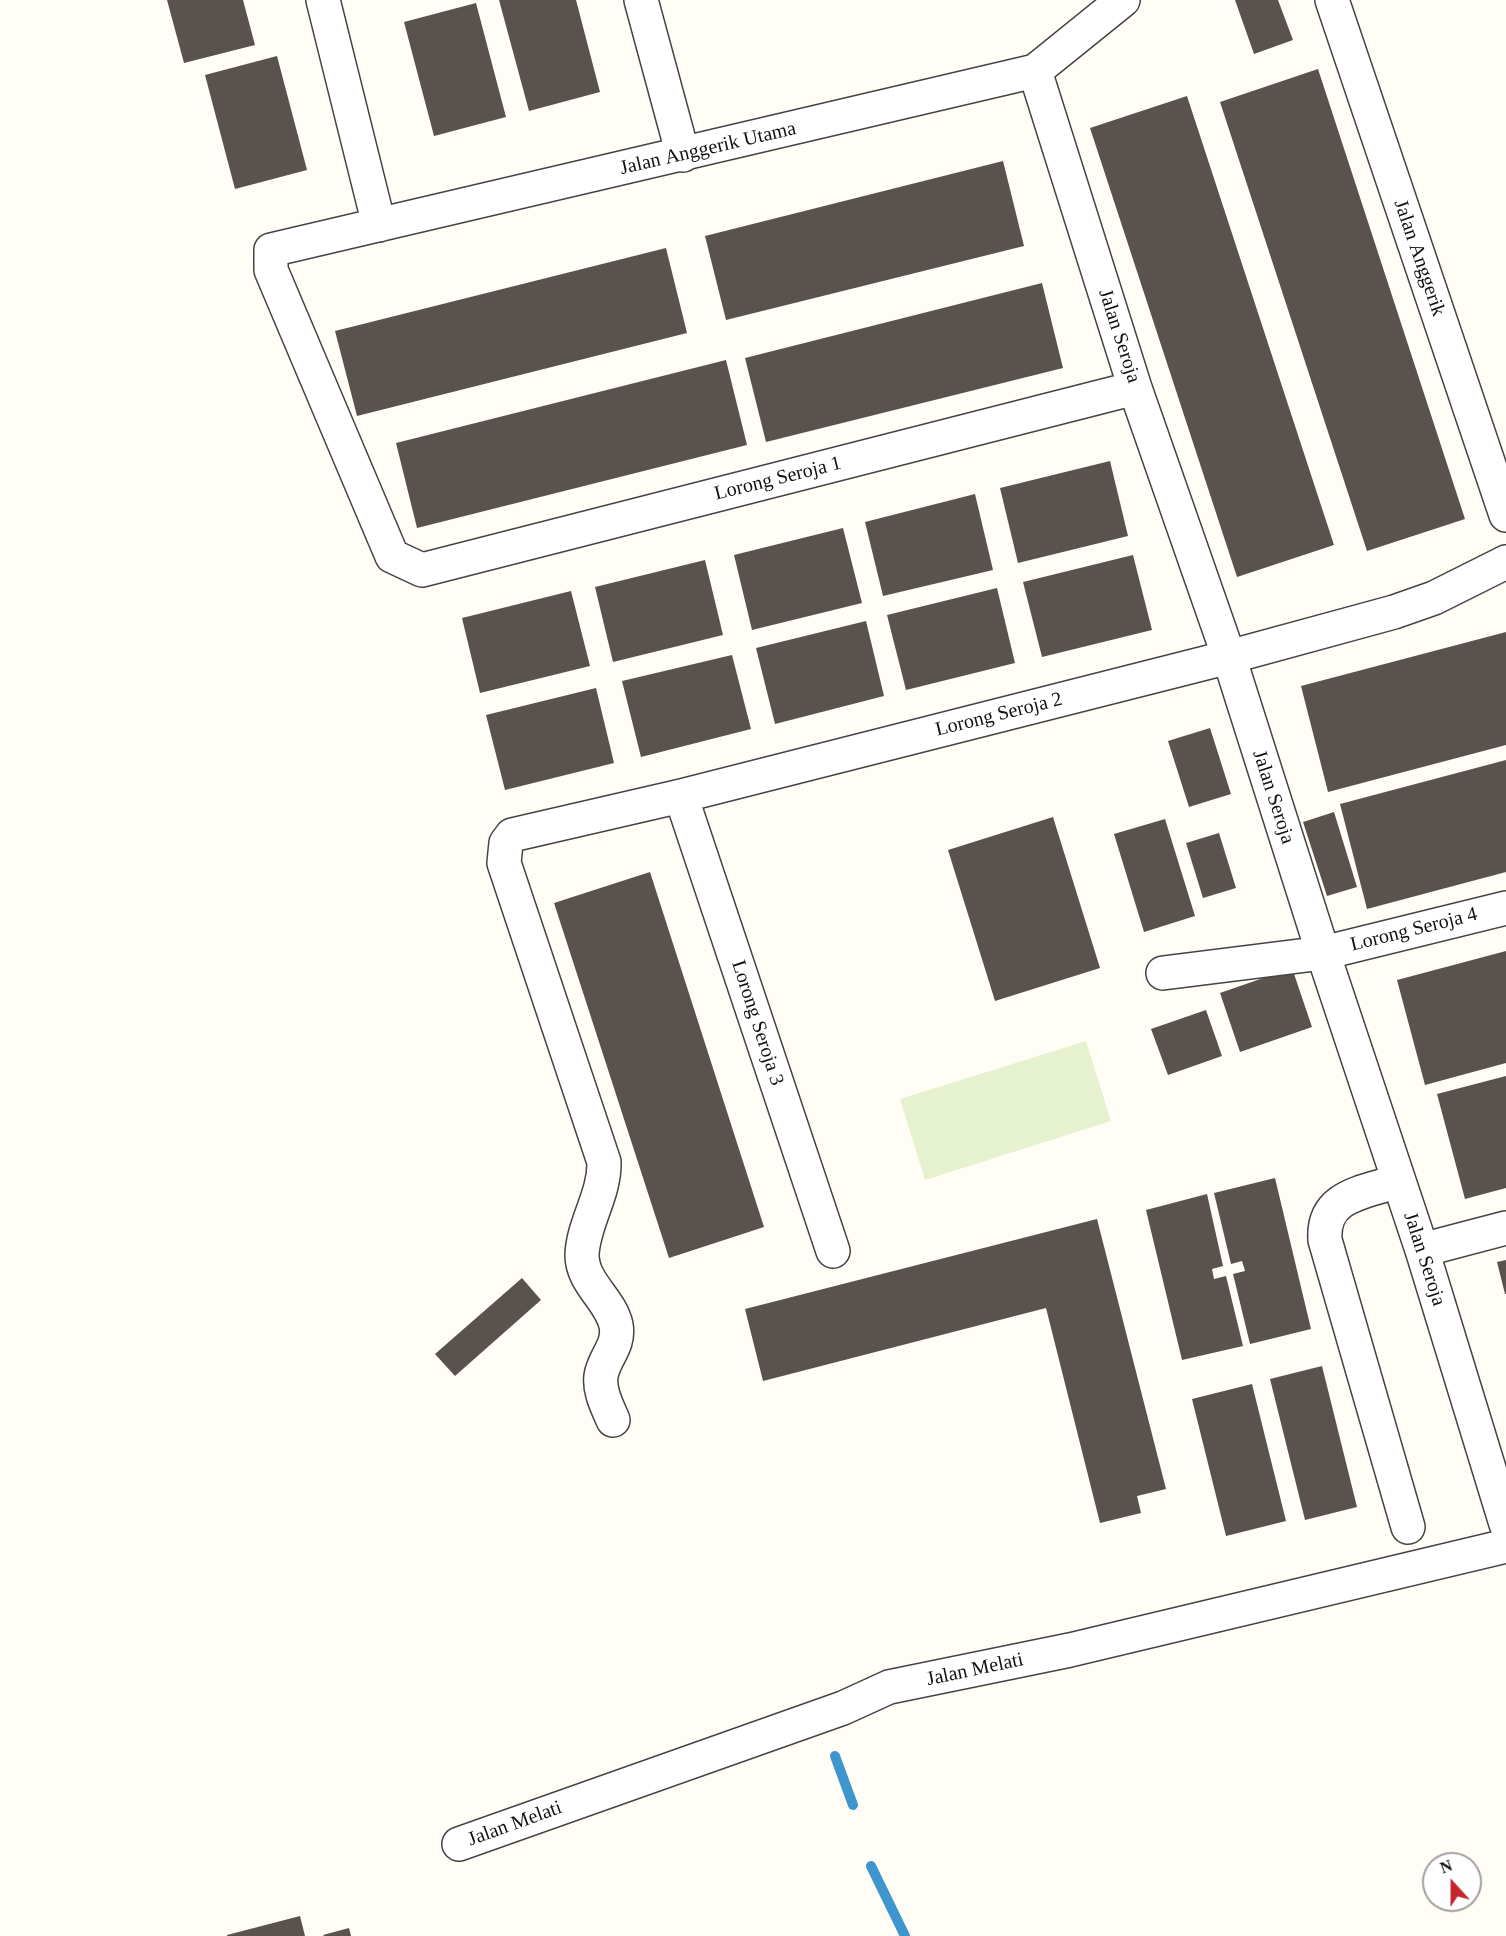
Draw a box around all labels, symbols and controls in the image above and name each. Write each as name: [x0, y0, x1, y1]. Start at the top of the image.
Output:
street label: Jalan Anggerik Utama: [618, 117, 798, 181]
street label: Jalan Anggerik: [1388, 197, 1450, 319]
street label: Jalan Seroja: [1093, 286, 1145, 386]
street label: Lorong Seroja 1: [712, 452, 844, 506]
street label: Lorong Seroja 2: [933, 688, 1065, 742]
street label: Jalan Seroja: [1247, 747, 1299, 847]
street label: Lorong Seroja 4: [1348, 903, 1480, 957]
street label: Lorong Seroja 3: [726, 957, 788, 1089]
street label: Jalan Seroja: [1398, 1209, 1450, 1309]
street label: Jalan Melati: [924, 1648, 1026, 1692]
street label: Jalan Melati: [465, 1796, 565, 1852]
north arrow: [1422, 1852, 1482, 1912]
text: N: [1438, 1857, 1455, 1877]

